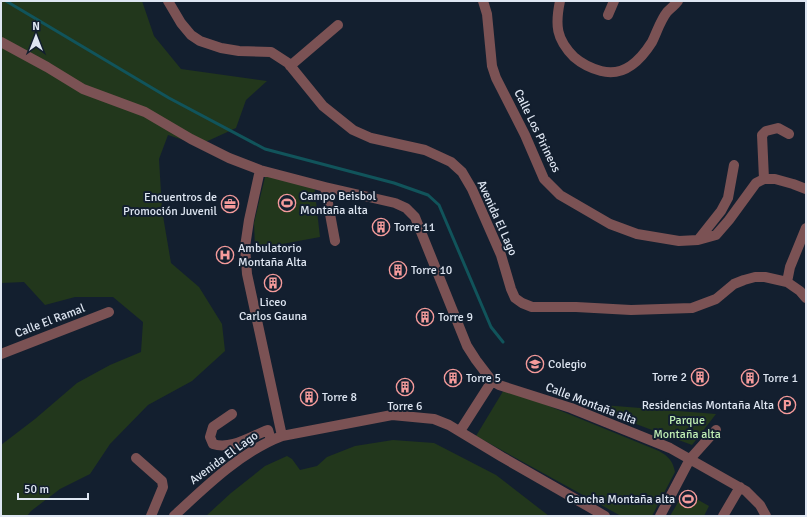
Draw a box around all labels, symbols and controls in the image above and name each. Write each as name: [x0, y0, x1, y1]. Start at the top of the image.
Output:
north arrow: [16, 16, 56, 56]
text: N: [32, 20, 40, 33]
street label: Calle Los Pirineos: [510, 87, 564, 175]
street label: Avenida El Lago: [474, 178, 520, 258]
place label: Campo Beisbol Montaña alta: [300, 189, 376, 218]
place label: Encuentros de Promoción Juvenil: [123, 190, 217, 219]
sports icon: Campo Beisbol Montaña alta: [277, 193, 297, 213]
office icon: Encuentros de Promoción Juvenil: [220, 194, 240, 214]
building icon: Torre 11: [371, 217, 391, 237]
place label: Torre 11: [394, 220, 435, 235]
place label: Ambulatorio Montaña Alta: [238, 241, 307, 270]
hospital icon: Ambulatorio Montaña Alta: [215, 245, 235, 265]
building icon: Torre 10: [388, 260, 408, 280]
place label: Torre 10: [411, 263, 452, 278]
building icon: Liceo Carlos Gauna: [263, 273, 283, 293]
place label: Liceo Carlos Gauna: [239, 295, 307, 324]
street label: Calle El Ramal: [13, 301, 88, 341]
building icon: Torre 9: [415, 307, 435, 327]
place label: Torre 9: [438, 310, 473, 325]
school or university icon: Colegio: [525, 354, 545, 374]
place label: Colegio: [548, 357, 587, 372]
building icon: Torre 2: [690, 367, 710, 387]
building icon: Torre 5: [443, 368, 463, 388]
building icon: Torre 1: [740, 368, 760, 388]
place label: Torre 2: [652, 370, 687, 385]
place label: Torre 5: [466, 371, 501, 386]
place label: Torre 1: [763, 371, 798, 386]
building icon: Torre 6: [395, 377, 415, 397]
street label: Calle Montaña alta: [543, 380, 639, 428]
building icon: Torre 8: [299, 387, 319, 407]
place label: Torre 8: [322, 390, 357, 405]
parking icon: Residencias Montaña Alta: [777, 395, 797, 415]
place label: Residencias Montaña Alta: [642, 398, 774, 413]
place label: Torre 6: [388, 399, 422, 414]
park label: Parque Montaña alta: [653, 413, 721, 442]
street label: Avenida El Lago: [187, 428, 261, 488]
scale bar: [18, 475, 88, 501]
text: 50 m: [24, 482, 49, 497]
sports icon: Cancha Montaña alta: [678, 489, 698, 509]
place label: Cancha Montaña alta: [567, 492, 675, 507]

